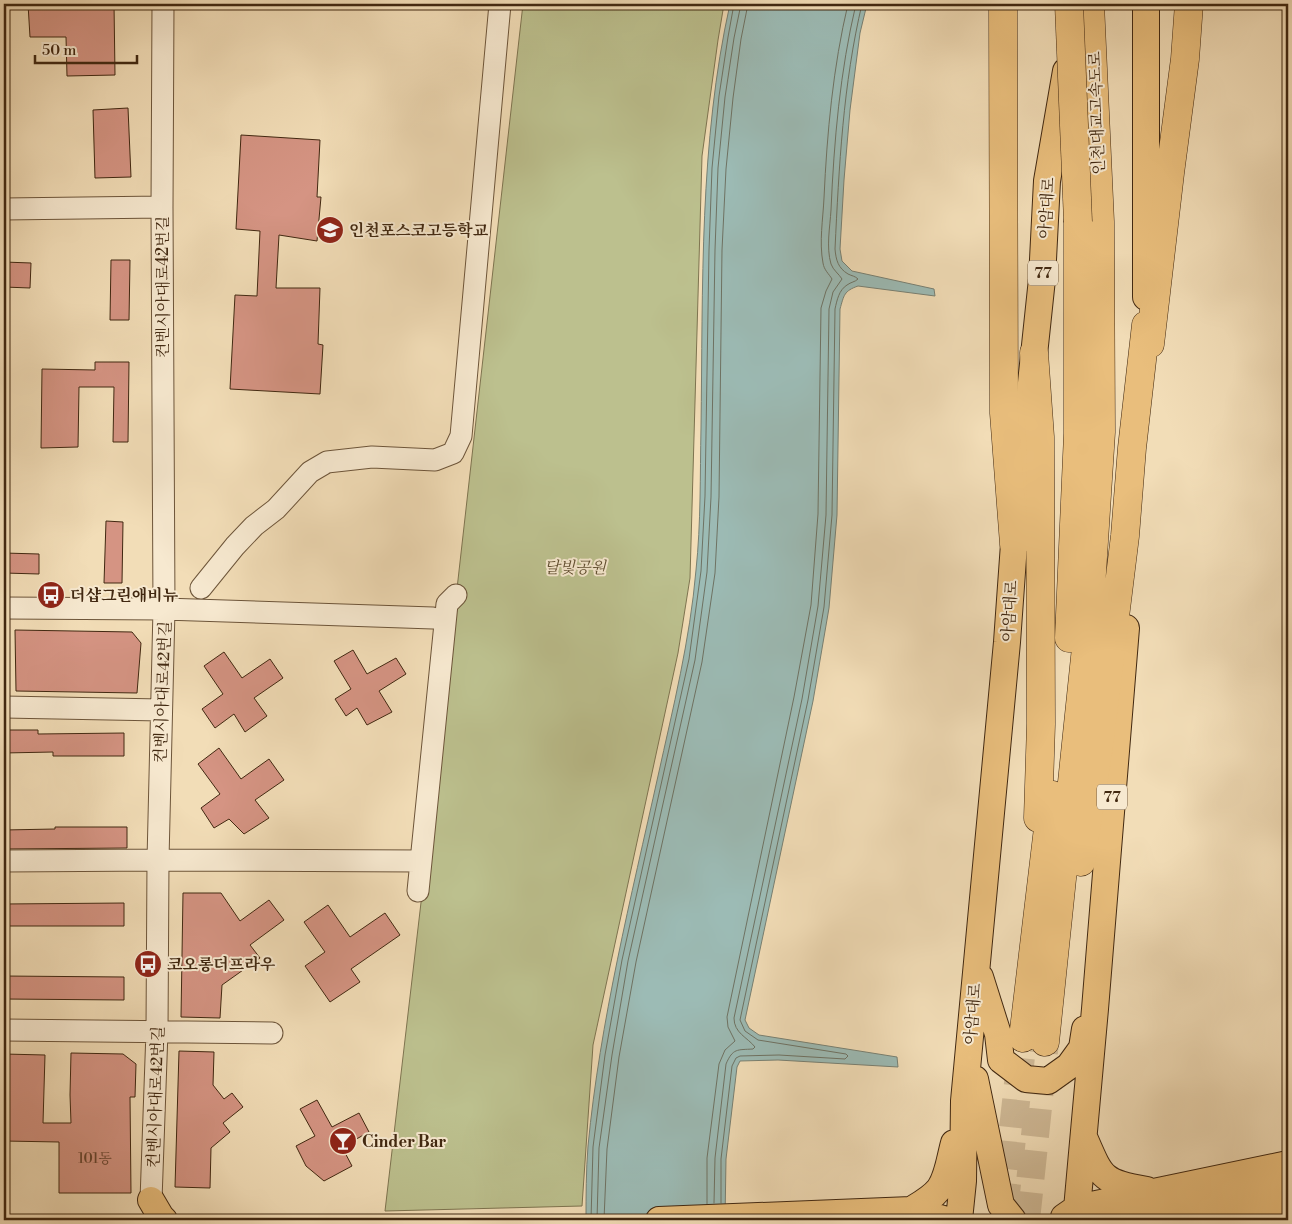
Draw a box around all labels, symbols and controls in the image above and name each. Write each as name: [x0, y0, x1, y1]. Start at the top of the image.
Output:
scale bar: [35, 32, 138, 64]
text: 50 m: [42, 41, 76, 60]
street label: 인천대교고속도로: [1085, 50, 1109, 175]
street label: 아암대로: [1035, 176, 1059, 240]
school or university icon: 인천포스코고등학교: [315, 215, 345, 245]
street label: 컨벤시아대로42번길: [153, 216, 173, 358]
place label: 인천포스코고등학교: [349, 221, 489, 241]
road number: 77: [1028, 260, 1058, 286]
park label: 달빛공원: [544, 558, 607, 578]
street label: 아암대로: [998, 579, 1022, 643]
bus stop icon: 더샵그린애비뉴: [36, 580, 66, 610]
place label: 더샵그린애비뉴: [70, 586, 179, 606]
street label: 컨벤시아대로42번길: [151, 621, 175, 763]
road number: 77: [1097, 784, 1127, 810]
bus stop icon: 코오롱더프라우: [133, 949, 163, 979]
place label: 코오롱더프라우: [167, 955, 276, 975]
street label: 아암대로: [960, 982, 986, 1046]
street label: 컨벤시아대로42번길: [144, 1026, 168, 1168]
bar icon: Cinder Bar: [328, 1126, 358, 1156]
place label: Cinder Bar: [362, 1132, 446, 1152]
house number: 101동: [78, 1150, 112, 1168]

